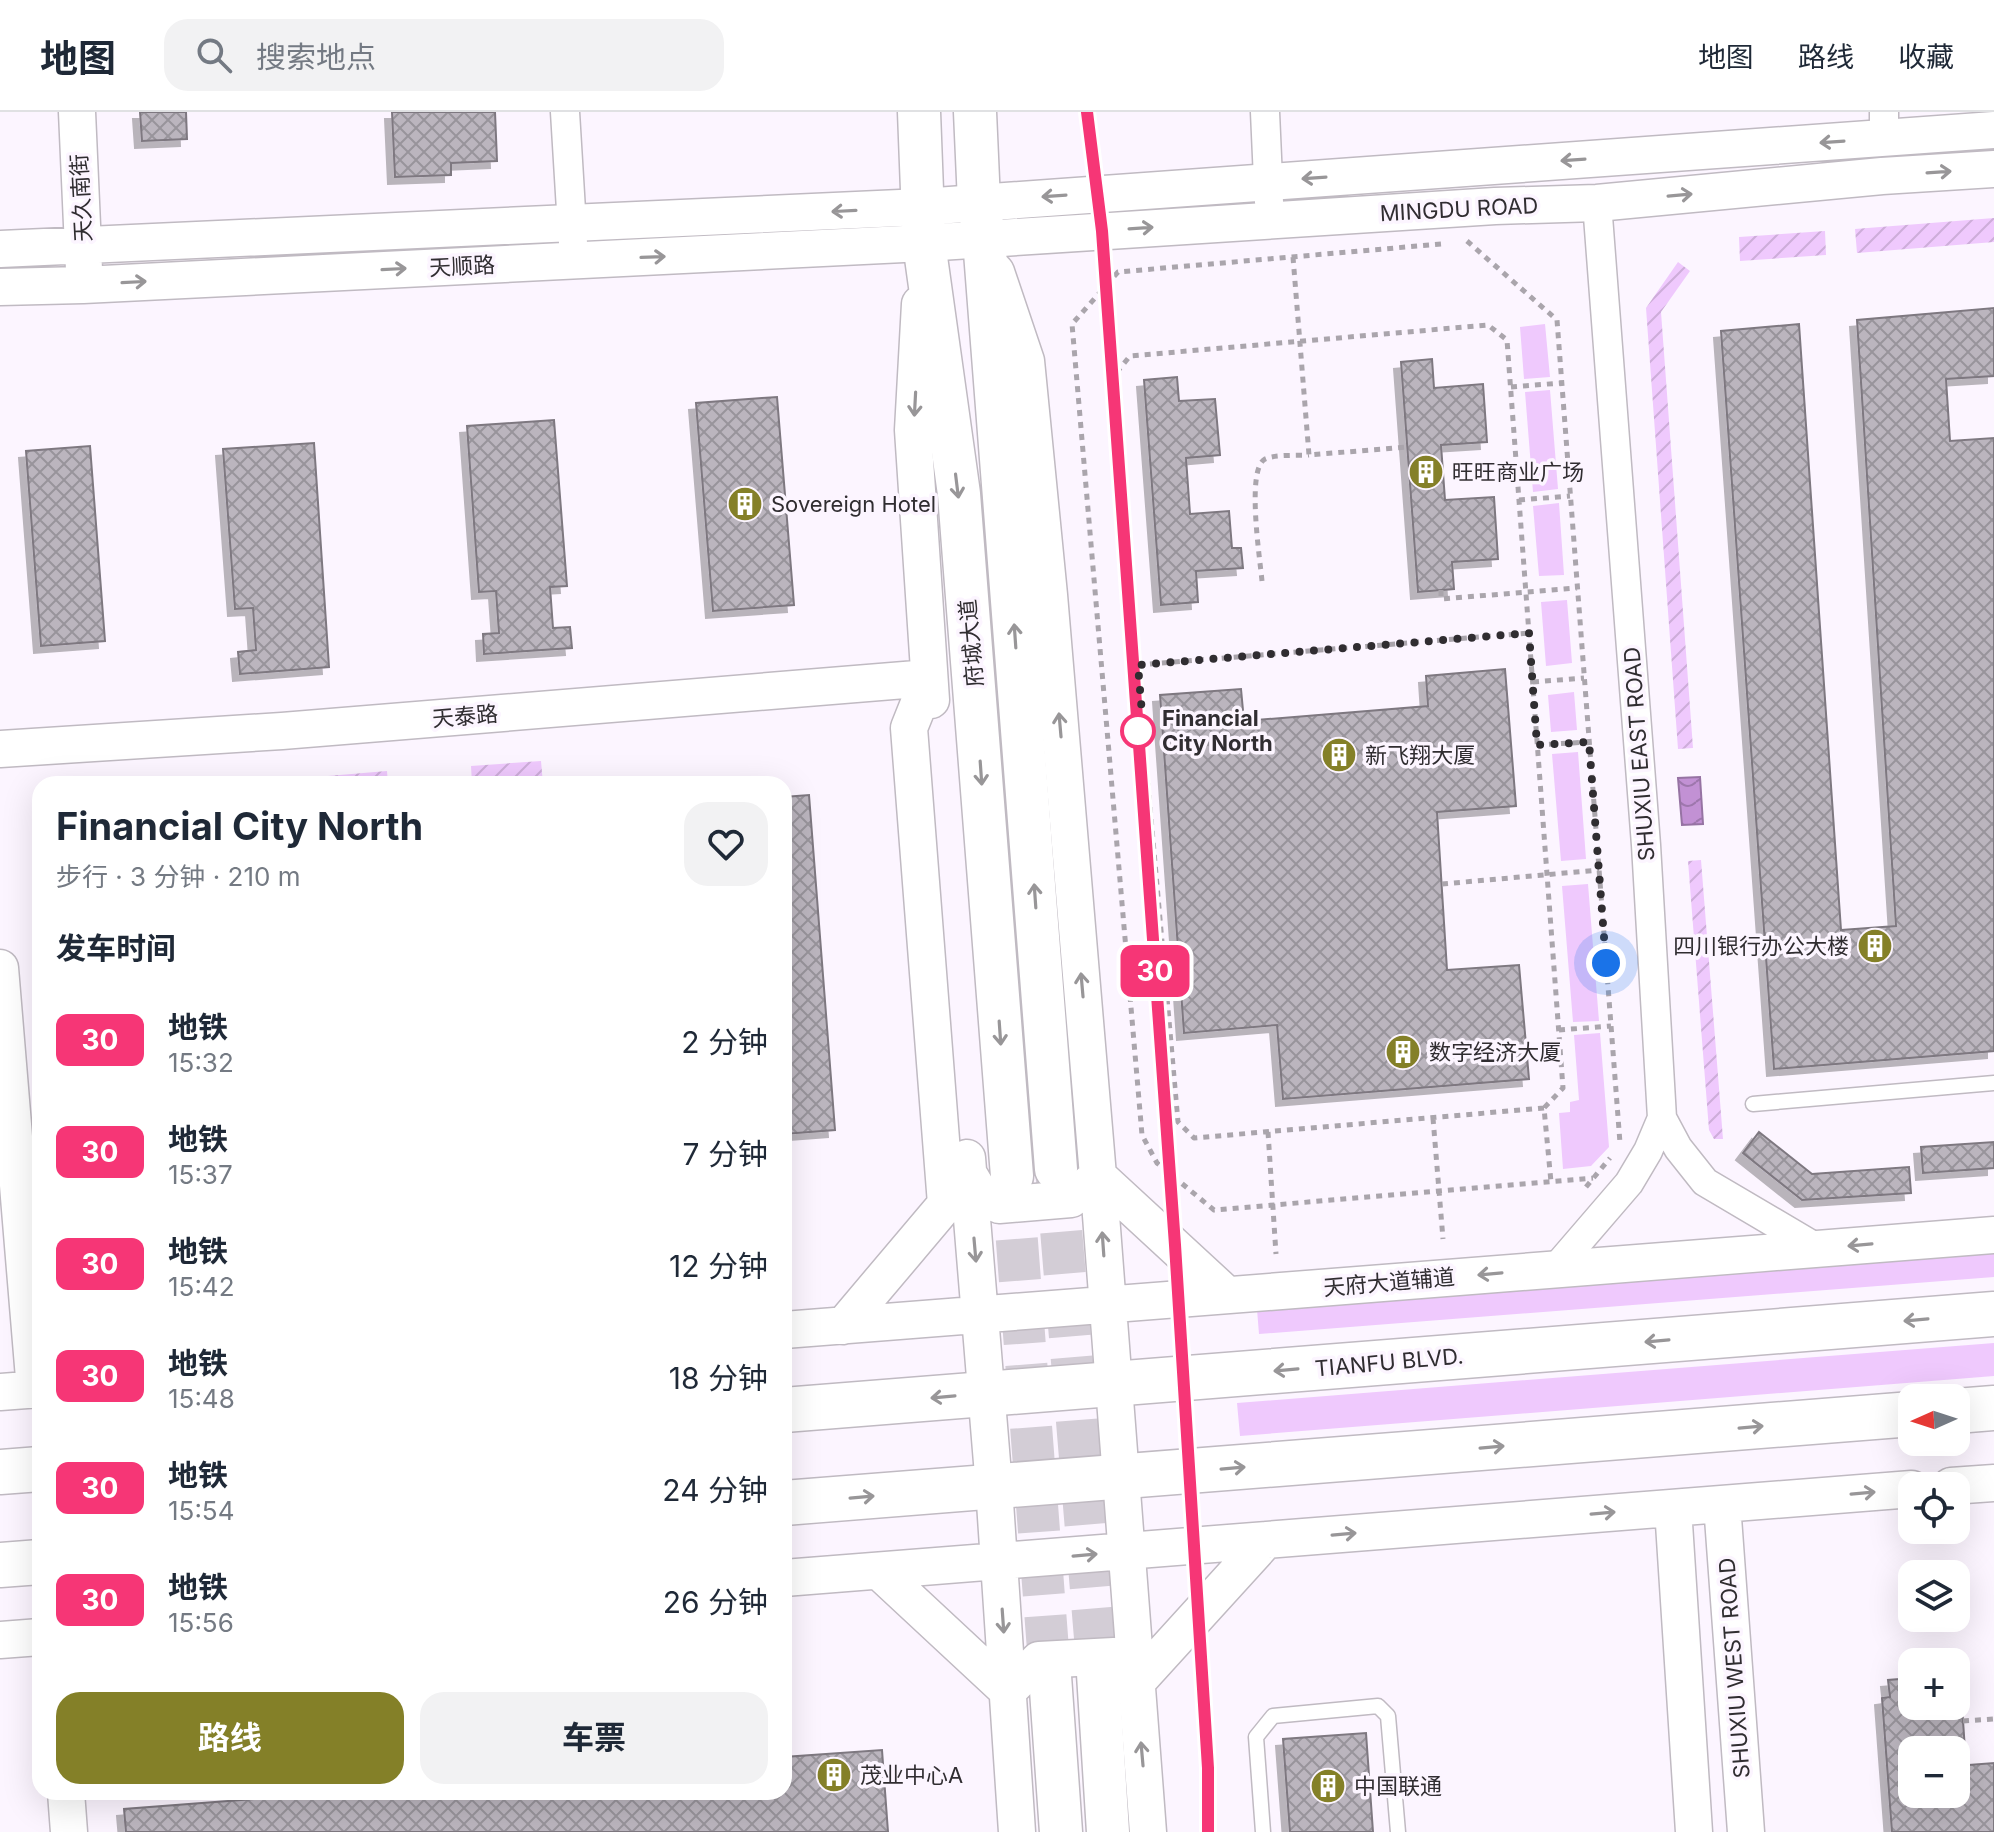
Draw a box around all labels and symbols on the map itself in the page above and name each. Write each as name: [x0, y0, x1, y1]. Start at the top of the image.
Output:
one-way arrow: [1819, 135, 1846, 150]
street label: 天久南街: [66, 153, 96, 243]
one-way arrow: [1560, 153, 1587, 168]
one-way arrow: [1925, 165, 1952, 180]
one-way arrow: [1301, 171, 1328, 186]
one-way arrow: [1666, 188, 1693, 203]
one-way arrow: [1041, 189, 1068, 204]
street label: MINGDU ROAD: [1379, 192, 1539, 226]
one-way arrow: [831, 204, 858, 219]
one-way arrow: [1128, 220, 1154, 235]
one-way arrow: [639, 249, 666, 264]
street label: 天顺路: [428, 251, 496, 281]
one-way arrow: [380, 262, 407, 277]
one-way arrow: [120, 275, 147, 290]
one-way arrow: [907, 390, 922, 417]
building icon: 旺旺商业广场: [1407, 453, 1445, 491]
place label: 旺旺商业广场: [1452, 459, 1584, 485]
one-way arrow: [950, 472, 965, 499]
building icon: Sovereign Hotel: [726, 485, 764, 523]
place label: Sovereign Hotel: [771, 491, 936, 517]
street label: 府城大道: [954, 598, 988, 688]
one-way arrow: [1007, 623, 1022, 650]
street label: SHUXIU EAST ROAD: [1619, 646, 1659, 862]
street label: 天泰路: [431, 700, 499, 732]
place label: Financial City North: [1162, 705, 1273, 756]
one-way arrow: [1052, 713, 1067, 739]
marker: Financial City North: [1121, 714, 1155, 748]
building icon: 新飞翔大厦: [1320, 736, 1358, 774]
place label: 新飞翔大厦: [1365, 742, 1475, 768]
one-way arrow: [974, 759, 989, 786]
one-way arrow: [1027, 883, 1042, 910]
building icon: 四川银行办公大楼: [1856, 927, 1894, 965]
place label: 四川银行办公大楼: [1673, 933, 1849, 959]
your location: [1586, 943, 1626, 983]
line badge: 30: [1119, 945, 1191, 997]
one-way arrow: [1074, 972, 1089, 999]
one-way arrow: [993, 1019, 1008, 1045]
building icon: 数字经济大厦: [1384, 1033, 1422, 1071]
place label: 数字经济大厦: [1429, 1039, 1561, 1065]
one-way arrow: [1095, 1231, 1110, 1258]
one-way arrow: [967, 1236, 982, 1263]
one-way arrow: [1847, 1238, 1874, 1253]
street label: 天府大道辅道: [1322, 1263, 1456, 1301]
one-way arrow: [1477, 1267, 1504, 1282]
one-way arrow: [1903, 1313, 1930, 1328]
one-way arrow: [1644, 1334, 1671, 1349]
street label: TIANFU BLVD.: [1314, 1343, 1464, 1381]
one-way arrow: [1273, 1363, 1300, 1378]
north arrow: [1898, 1384, 1970, 1456]
one-way arrow: [930, 1390, 957, 1405]
one-way arrow: [1737, 1419, 1764, 1434]
one-way arrow: [1478, 1440, 1505, 1455]
one-way arrow: [1219, 1460, 1246, 1475]
one-way arrow: [1849, 1485, 1876, 1500]
one-way arrow: [848, 1489, 875, 1504]
one-way arrow: [1589, 1505, 1616, 1520]
one-way arrow: [1330, 1526, 1357, 1541]
one-way arrow: [1071, 1547, 1098, 1562]
street label: SHUXIU WEST ROAD: [1713, 1557, 1755, 1779]
one-way arrow: [996, 1607, 1011, 1634]
one-way arrow: [1134, 1741, 1149, 1768]
building icon: 茂业中心A: [815, 1756, 853, 1794]
place label: 茂业中心A: [860, 1762, 963, 1788]
building icon: 中国联通: [1309, 1767, 1347, 1805]
place label: 中国联通: [1354, 1773, 1442, 1799]

